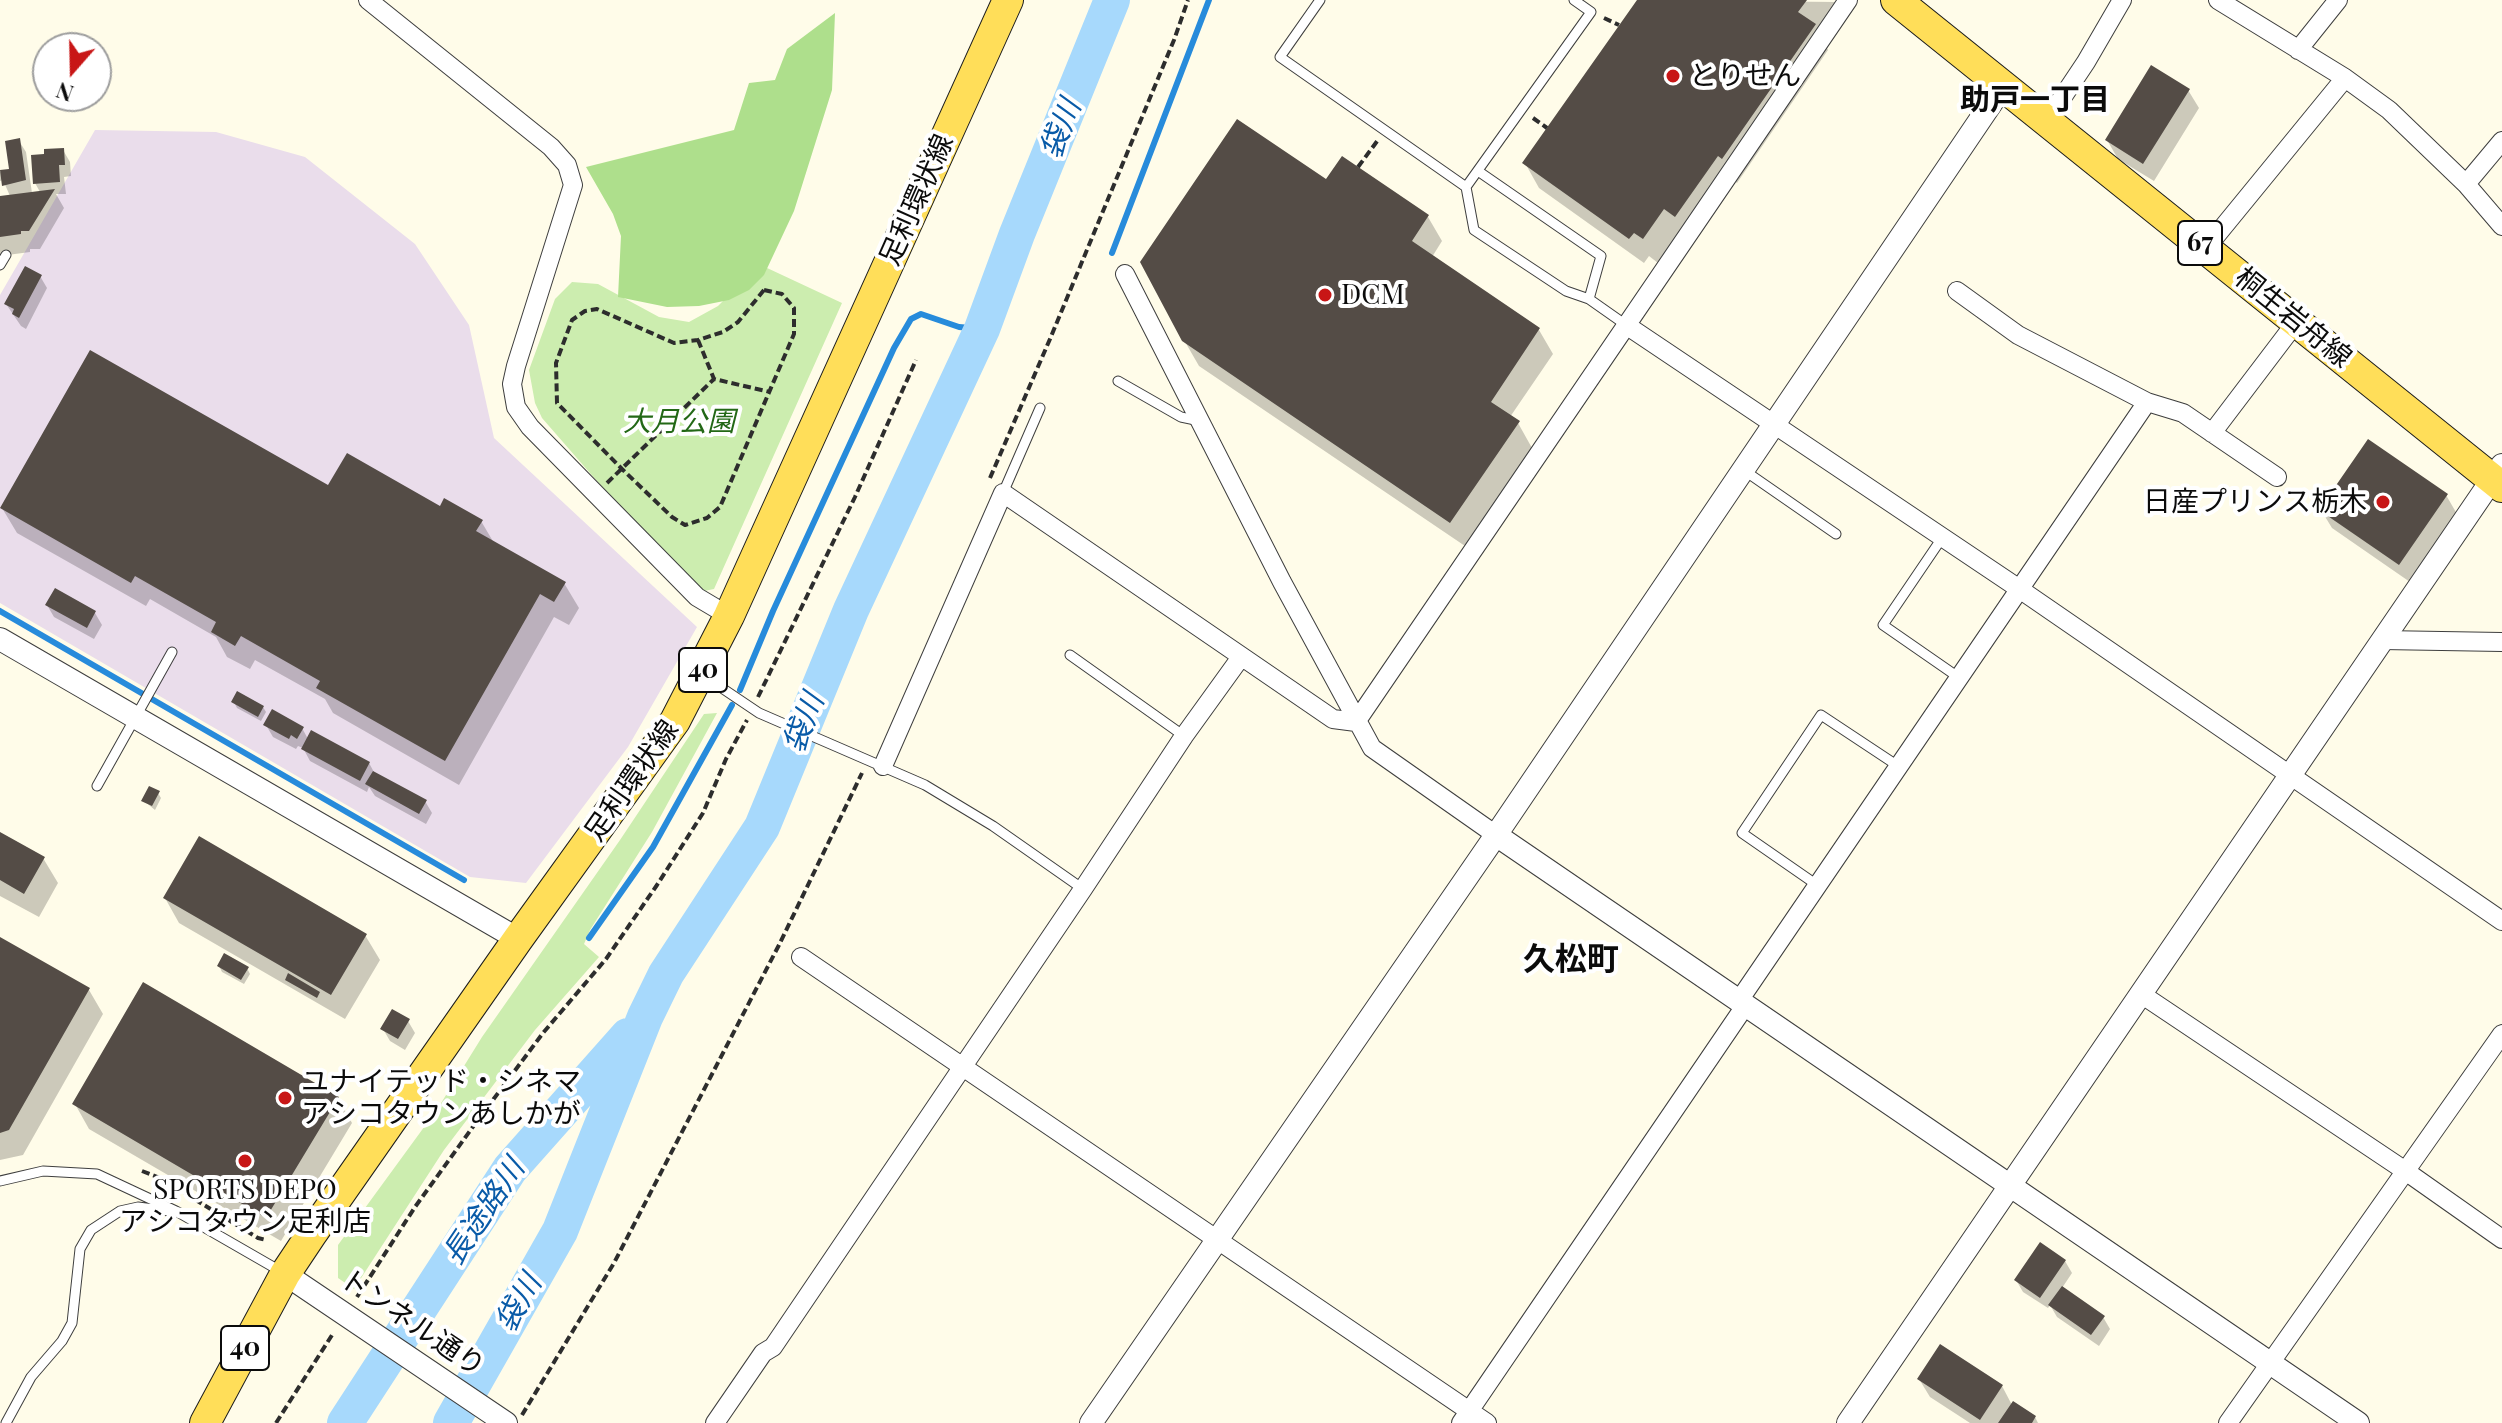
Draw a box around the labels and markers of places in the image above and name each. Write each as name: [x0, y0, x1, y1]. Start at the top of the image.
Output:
place label: とりせん: [1689, 59, 1801, 93]
marker: とりせん: [1664, 67, 1682, 85]
place label: DCM: [1341, 278, 1405, 312]
marker: DCM: [1316, 286, 1334, 304]
place label: 日産プリンス栃木: [2143, 485, 2367, 519]
marker: 日産プリンス栃木: [2374, 493, 2392, 511]
place label: ユナイテッド・シネマ アシコタウンあしかが: [301, 1065, 581, 1131]
marker: ユナイテッド・シネマ アシコタウンあしかが: [276, 1089, 294, 1107]
marker: SPORTS DEPO アシコタウン足利店: [236, 1152, 254, 1170]
place label: SPORTS DEPO アシコタウン足利店: [119, 1173, 371, 1239]

